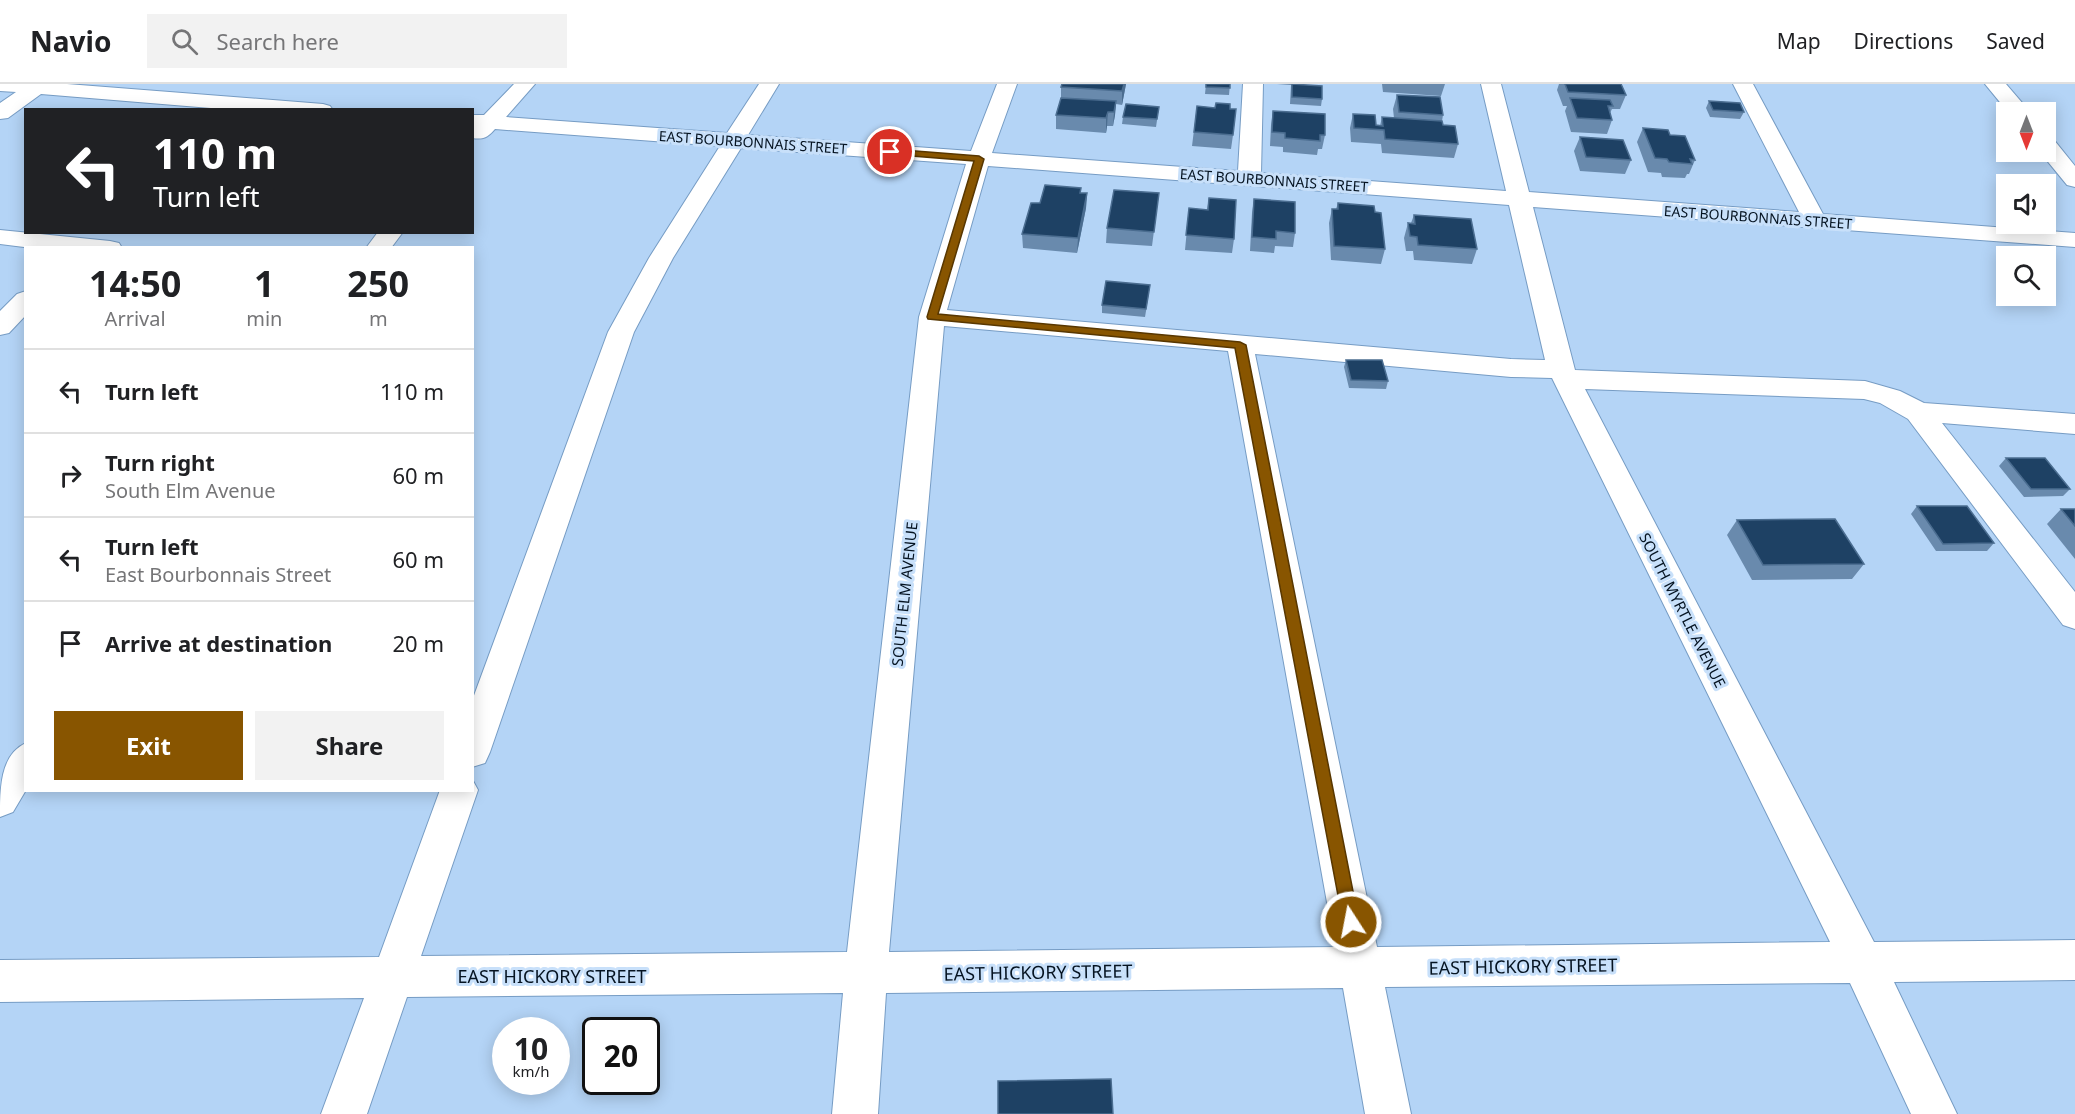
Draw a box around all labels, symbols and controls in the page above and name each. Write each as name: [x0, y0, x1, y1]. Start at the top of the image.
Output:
search box: [147, 14, 567, 68]
text: Navio: [30, 22, 111, 60]
icon: search: [168, 25, 201, 58]
text: Search here: [216, 26, 339, 56]
text: Map: [1777, 27, 1821, 55]
text: Directions: [1854, 27, 1953, 55]
text: Saved: [1986, 27, 2045, 55]
north arrow: [1996, 102, 2056, 162]
map controls: [1996, 102, 2056, 306]
text: 110 m: [153, 124, 277, 181]
street label: EAST BOURBONNAIS STREET: [658, 126, 848, 158]
pin: [864, 126, 915, 177]
icon: left: [54, 132, 132, 210]
icon: arrive: [873, 135, 906, 168]
street label: EAST BOURBONNAIS STREET: [1179, 164, 1369, 196]
button: sound: [1996, 174, 2056, 234]
text: Turn left: [153, 178, 259, 215]
street label: EAST BOURBONNAIS STREET: [1663, 201, 1853, 233]
button: search: [1996, 246, 2056, 306]
text: 14:50: [89, 259, 181, 308]
text: 1: [254, 259, 275, 308]
text: 250: [347, 259, 409, 308]
text: Arrival: [105, 305, 166, 332]
text: min: [246, 305, 282, 332]
text: m: [369, 305, 388, 332]
icon: left: [54, 375, 87, 408]
text: Turn left: [105, 376, 199, 406]
text: 110 m: [380, 376, 444, 406]
text: Turn right: [105, 447, 215, 477]
icon: right: [54, 459, 87, 492]
text: 60 m: [393, 460, 444, 490]
text: South Elm Avenue: [105, 477, 276, 504]
street label: SOUTH ELM AVENUE: [886, 521, 922, 667]
street label: SOUTH MYRTLE AVENUE: [1635, 529, 1731, 691]
text: Turn left: [105, 531, 199, 561]
icon: left: [54, 543, 87, 576]
text: 60 m: [393, 544, 444, 574]
text: East Bourbonnais Street: [105, 561, 331, 588]
icon: arrive: [54, 627, 87, 660]
text: Arrive at destination: [105, 628, 332, 658]
text: 20 m: [393, 628, 444, 658]
button: Exit: [54, 711, 243, 780]
button: Share: [255, 711, 444, 780]
position arrow: [1319, 890, 1383, 954]
street label: EAST HICKORY STREET: [1428, 952, 1618, 980]
street label: EAST HICKORY STREET: [943, 958, 1133, 986]
street label: EAST HICKORY STREET: [458, 964, 646, 988]
speed limit sign: 20: [582, 1017, 660, 1095]
text: 10: [514, 1028, 548, 1069]
text: km/h: [513, 1061, 549, 1081]

